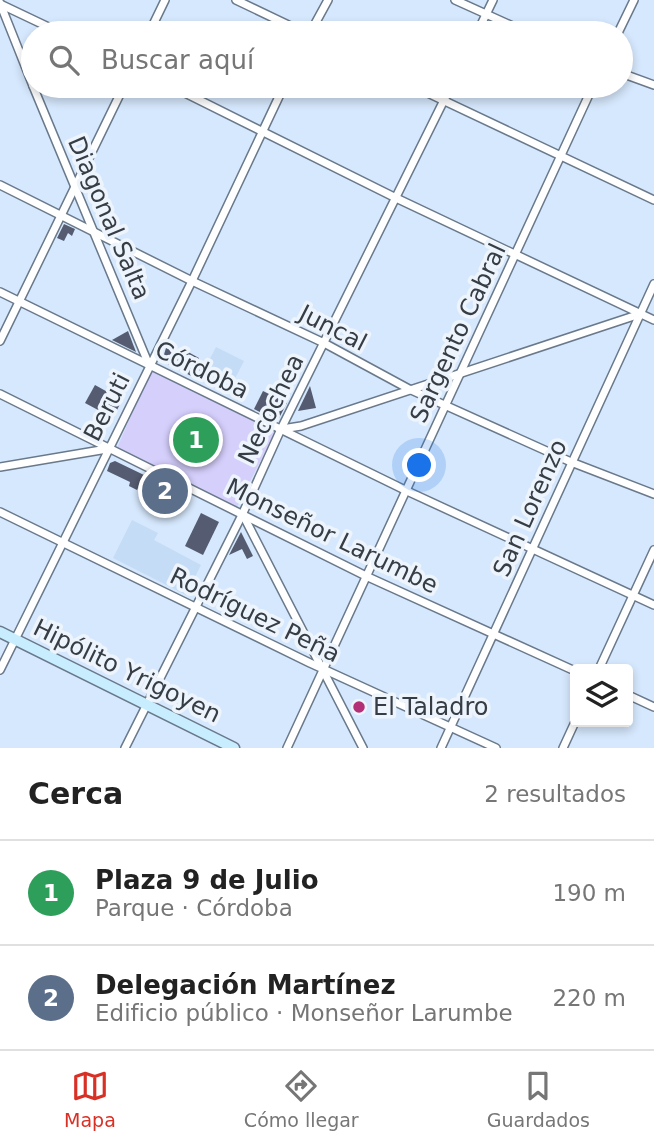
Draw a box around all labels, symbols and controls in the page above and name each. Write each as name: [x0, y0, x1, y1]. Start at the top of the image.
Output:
search box: [21, 21, 633, 98]
icon: search: [45, 41, 83, 79]
text: Buscar aquí: [101, 45, 254, 75]
street label: Diagonal Salta: [62, 132, 156, 304]
street label: Sargento Cabral: [404, 239, 512, 427]
street label: Juncal: [293, 298, 371, 357]
street label: Córdoba: [151, 335, 253, 405]
street label: Necochea: [232, 350, 310, 468]
street label: Beruti: [78, 368, 136, 446]
pin: 1: [173, 414, 219, 466]
street label: San Lorenzo: [487, 435, 573, 581]
your location: [402, 448, 436, 482]
pin: 2: [142, 465, 188, 517]
street label: Monseñor Larumbe: [222, 473, 442, 599]
street label: Rodríguez Peña: [165, 562, 345, 668]
street label: Hipólito Yrigoyen: [29, 613, 225, 729]
map controls: [570, 664, 633, 727]
button: layers: [570, 664, 633, 727]
place label: El Taladro: [373, 693, 489, 721]
marker: El Taladro: [351, 699, 367, 715]
text: Cerca: [28, 776, 123, 811]
text: 2 resultados: [484, 781, 626, 807]
text: Plaza 9 de Julio: [95, 865, 319, 895]
text: 1: [43, 880, 59, 906]
text: 190 m: [552, 880, 626, 906]
text: Parque · Córdoba: [95, 895, 293, 921]
text: Delegación Martínez: [95, 970, 396, 1000]
text: 2: [43, 985, 59, 1011]
text: 220 m: [552, 985, 626, 1011]
text: Edificio público · Monseñor Larumbe: [95, 1000, 513, 1026]
tab: Mapa: [64, 1067, 116, 1131]
tab: Cómo llegar: [244, 1067, 359, 1131]
tab: Guardados: [487, 1067, 590, 1131]

